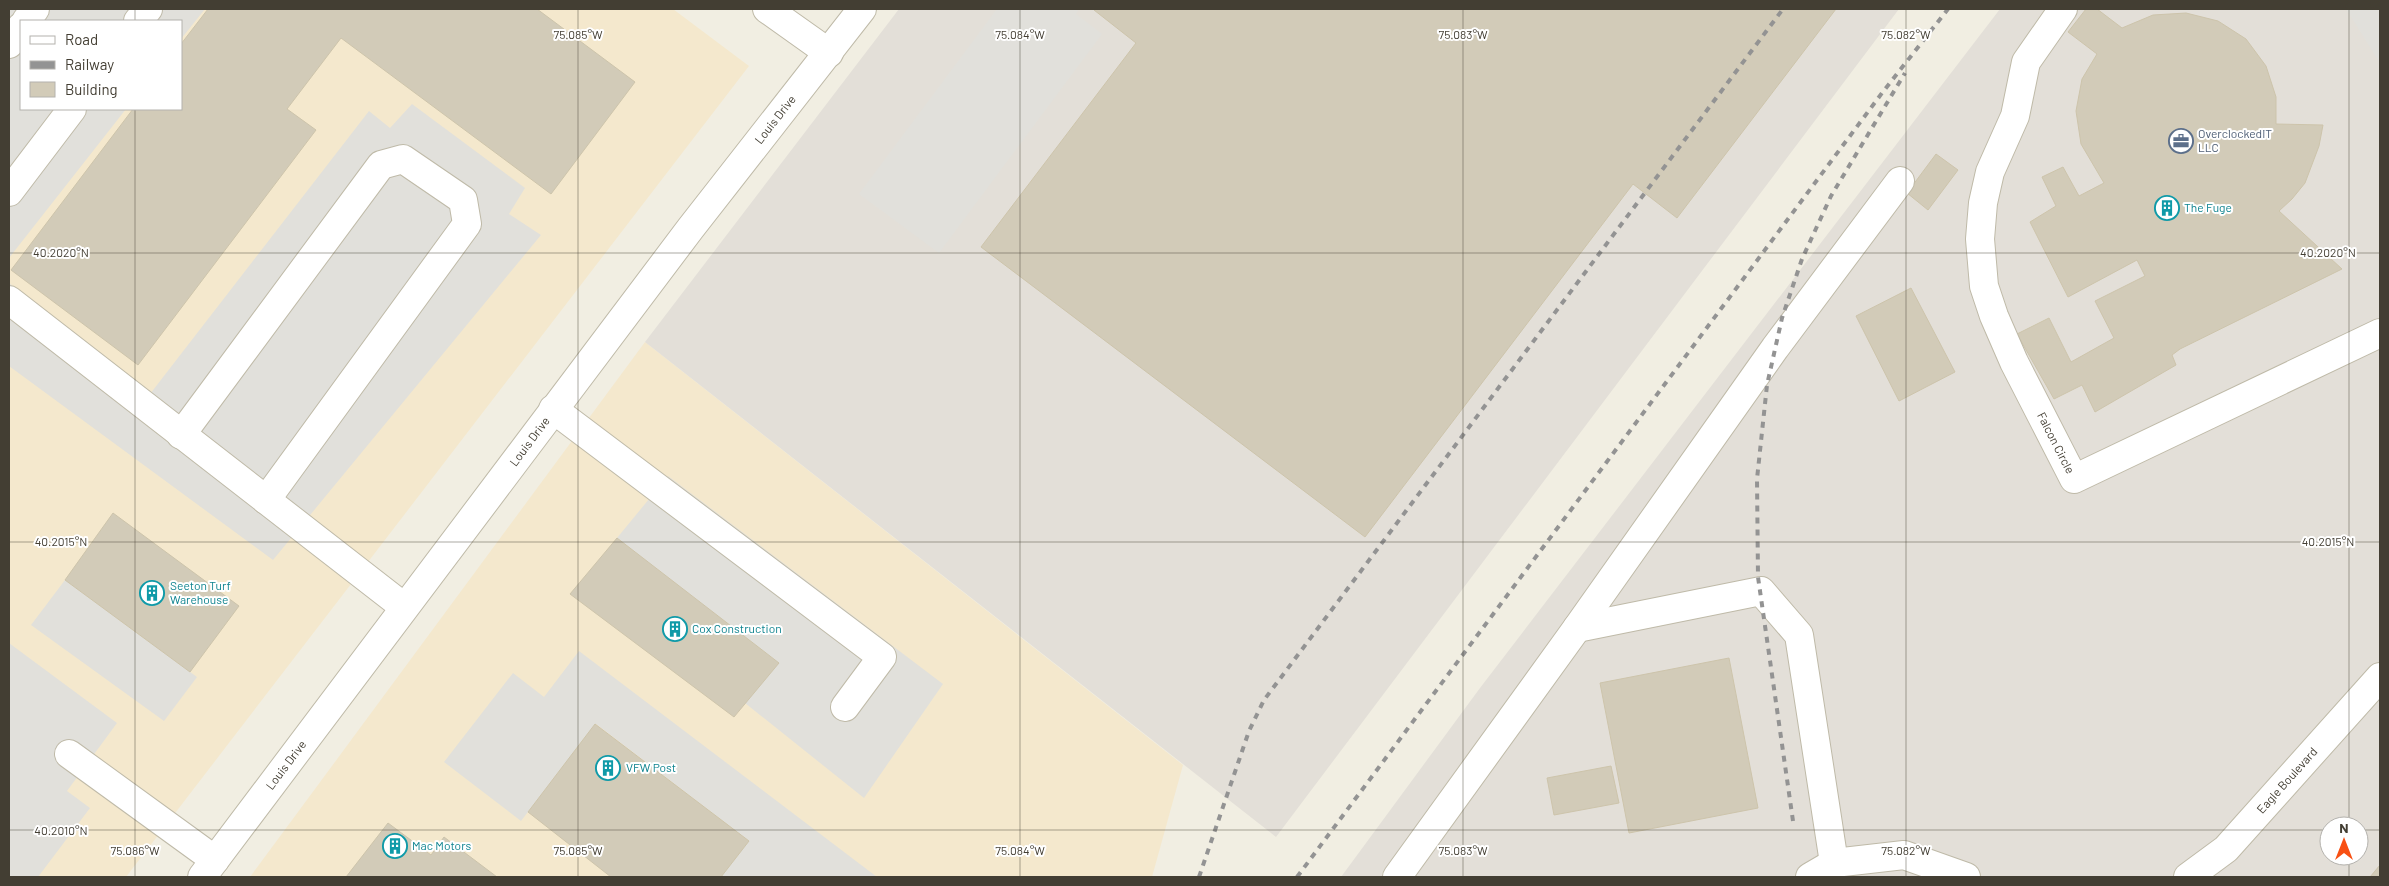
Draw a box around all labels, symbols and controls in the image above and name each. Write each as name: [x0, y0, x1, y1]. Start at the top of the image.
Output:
legend: [20, 20, 182, 110]
text: 75.085°W: [553, 27, 603, 41]
text: 75.084°W: [995, 27, 1045, 41]
text: 75.083°W: [1438, 27, 1488, 41]
text: 75.082°W: [1881, 27, 1931, 41]
text: Road: [65, 30, 98, 48]
text: Railway: [65, 55, 114, 73]
text: Building: [65, 80, 118, 98]
street label: Louis Drive: [751, 92, 798, 146]
place label: OverclockedIT LLC: [2198, 126, 2272, 154]
office icon: OverclockedIT LLC: [2168, 128, 2194, 154]
building icon: The Fuge: [2154, 195, 2180, 221]
place label: The Fuge: [2184, 200, 2232, 214]
text: 40.2020°N: [33, 245, 89, 259]
text: 40.2020°N: [2300, 245, 2356, 259]
street label: Falcon Circle: [2035, 410, 2078, 476]
street label: Louis Drive: [506, 414, 552, 468]
text: 40.2015°N: [35, 534, 87, 548]
text: 40.2015°N: [2302, 534, 2354, 548]
place label: Seeton Turf Warehouse: [170, 578, 231, 606]
building icon: Seeton Turf Warehouse: [139, 580, 165, 606]
building icon: Cox Construction: [662, 616, 688, 642]
place label: Cox Construction: [692, 621, 782, 635]
street label: Louis Drive: [262, 737, 308, 792]
street label: Eagle Boulevard: [2253, 744, 2320, 816]
building icon: VFW Post: [595, 755, 621, 781]
place label: VFW Post: [626, 760, 676, 774]
north arrow: [2319, 816, 2369, 866]
text: N: [2339, 819, 2349, 836]
text: 40.2010°N: [34, 823, 88, 837]
building icon: Mac Motors: [382, 833, 408, 859]
place label: Mac Motors: [412, 838, 471, 852]
text: 75.086°W: [110, 843, 160, 857]
text: 75.085°W: [553, 843, 603, 857]
text: 75.084°W: [995, 843, 1045, 857]
text: 75.083°W: [1438, 843, 1488, 857]
text: 75.082°W: [1881, 843, 1931, 857]

